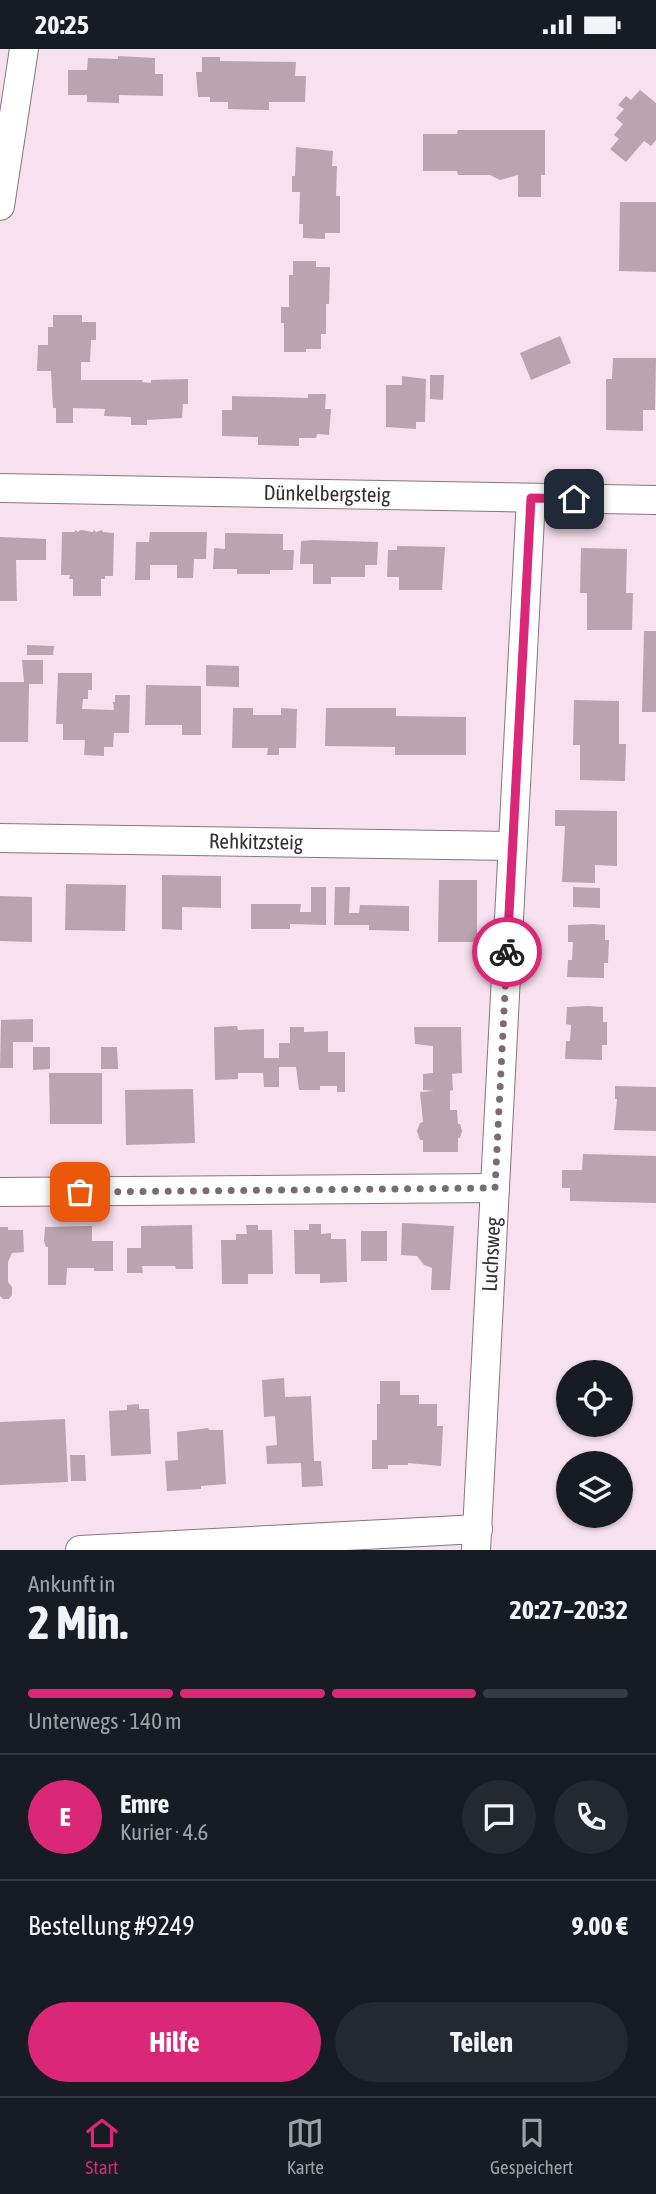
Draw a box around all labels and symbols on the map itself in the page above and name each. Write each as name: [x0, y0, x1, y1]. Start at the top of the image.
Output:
pin: [544, 469, 604, 529]
street label: Dünkelbergsteig: [263, 480, 391, 506]
street label: Rehkitzsteig: [209, 828, 303, 854]
courier: [472, 917, 542, 987]
pin: [50, 1162, 110, 1222]
street label: Luchsweg: [477, 1216, 504, 1292]

